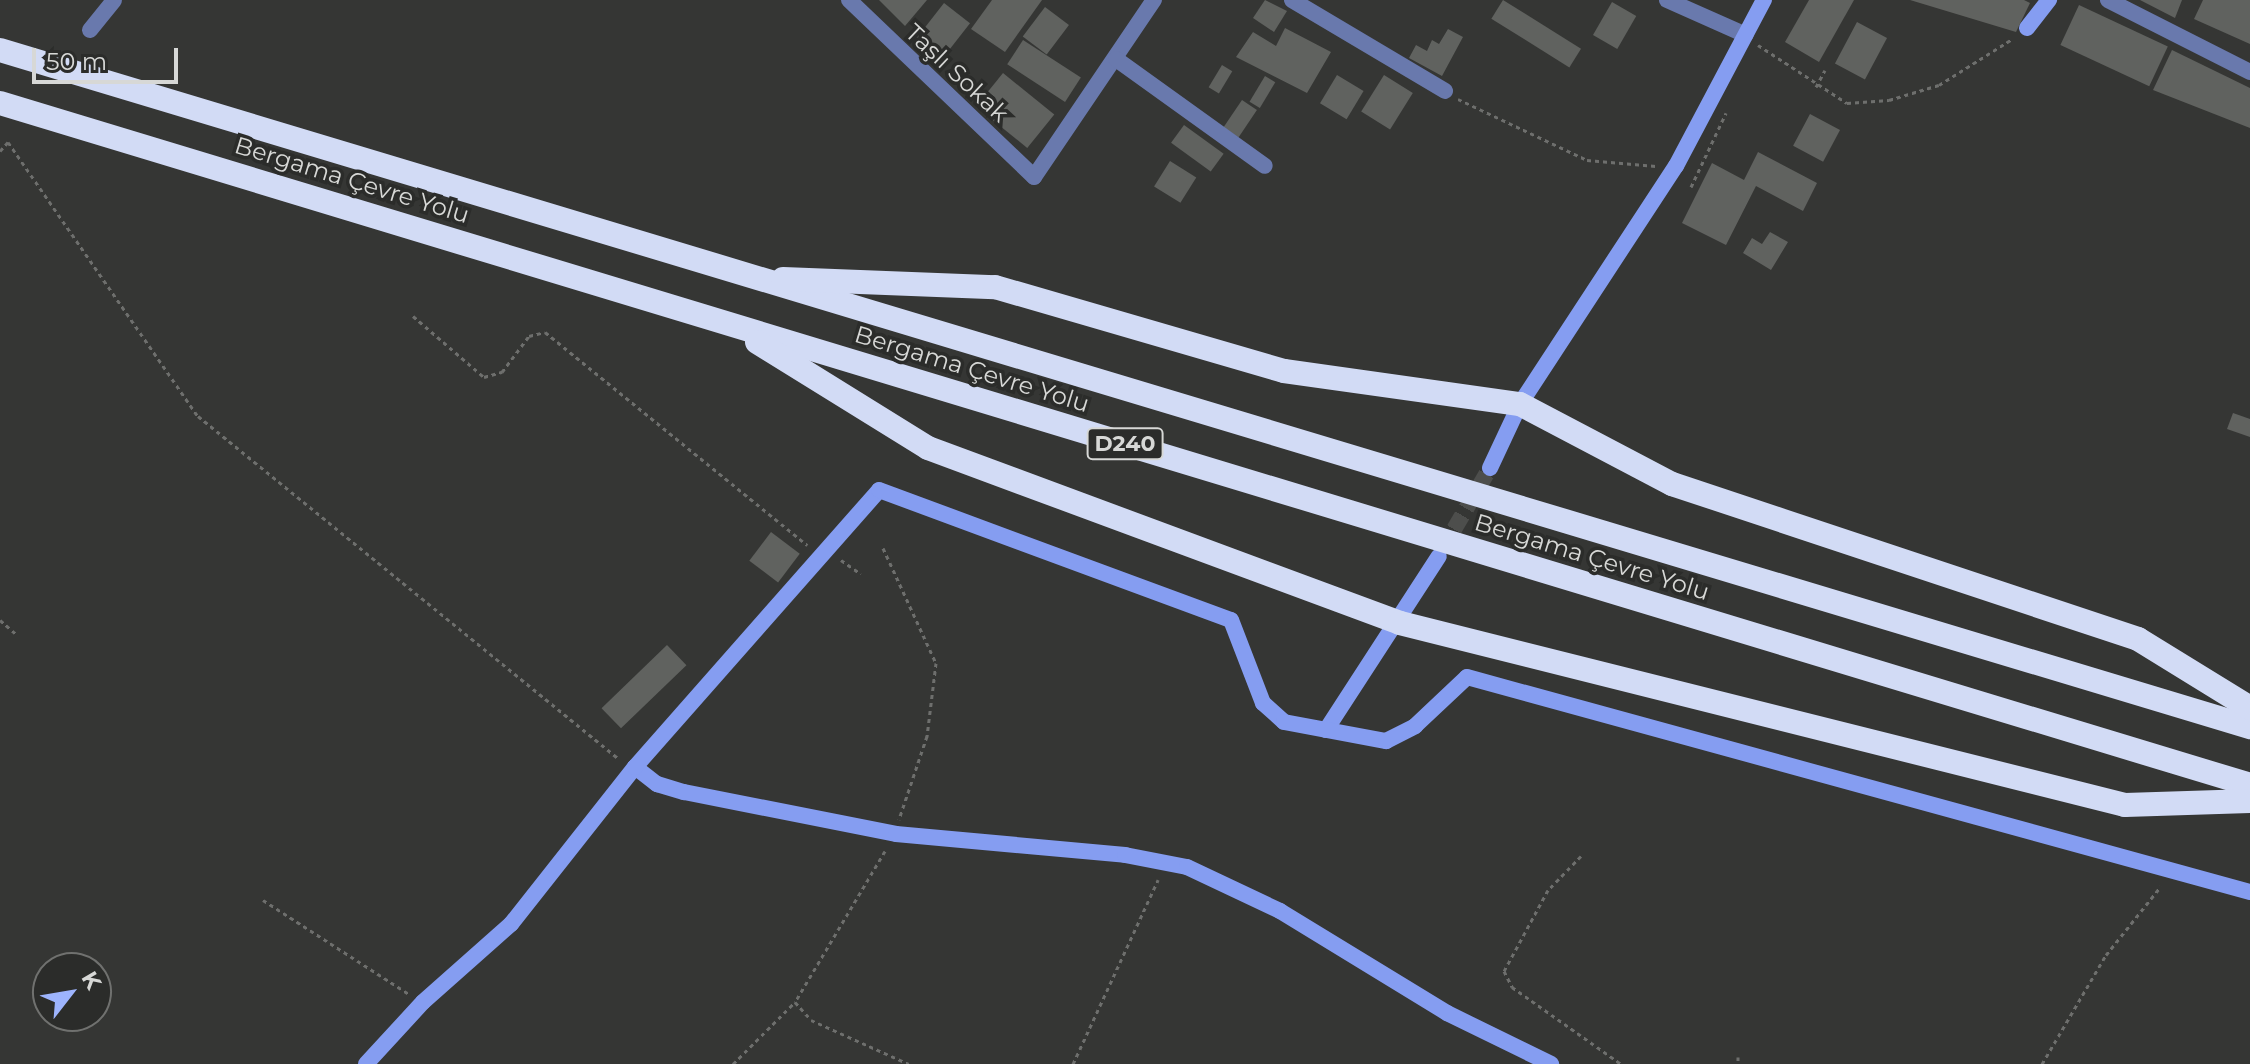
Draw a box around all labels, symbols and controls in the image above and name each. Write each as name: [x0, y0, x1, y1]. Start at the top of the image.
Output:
street label: Taşlı Sokak: [899, 18, 1015, 128]
scale bar: [36, 32, 182, 82]
text: 50 m: [46, 47, 107, 76]
street label: Bergama Çevre Yolu: [231, 131, 473, 229]
street label: Bergama Çevre Yolu: [851, 320, 1093, 418]
road number: D240: [1085, 426, 1165, 462]
street label: Bergama Çevre Yolu: [1471, 508, 1713, 606]
north arrow: [32, 952, 112, 1032]
text: K: [76, 966, 107, 994]

